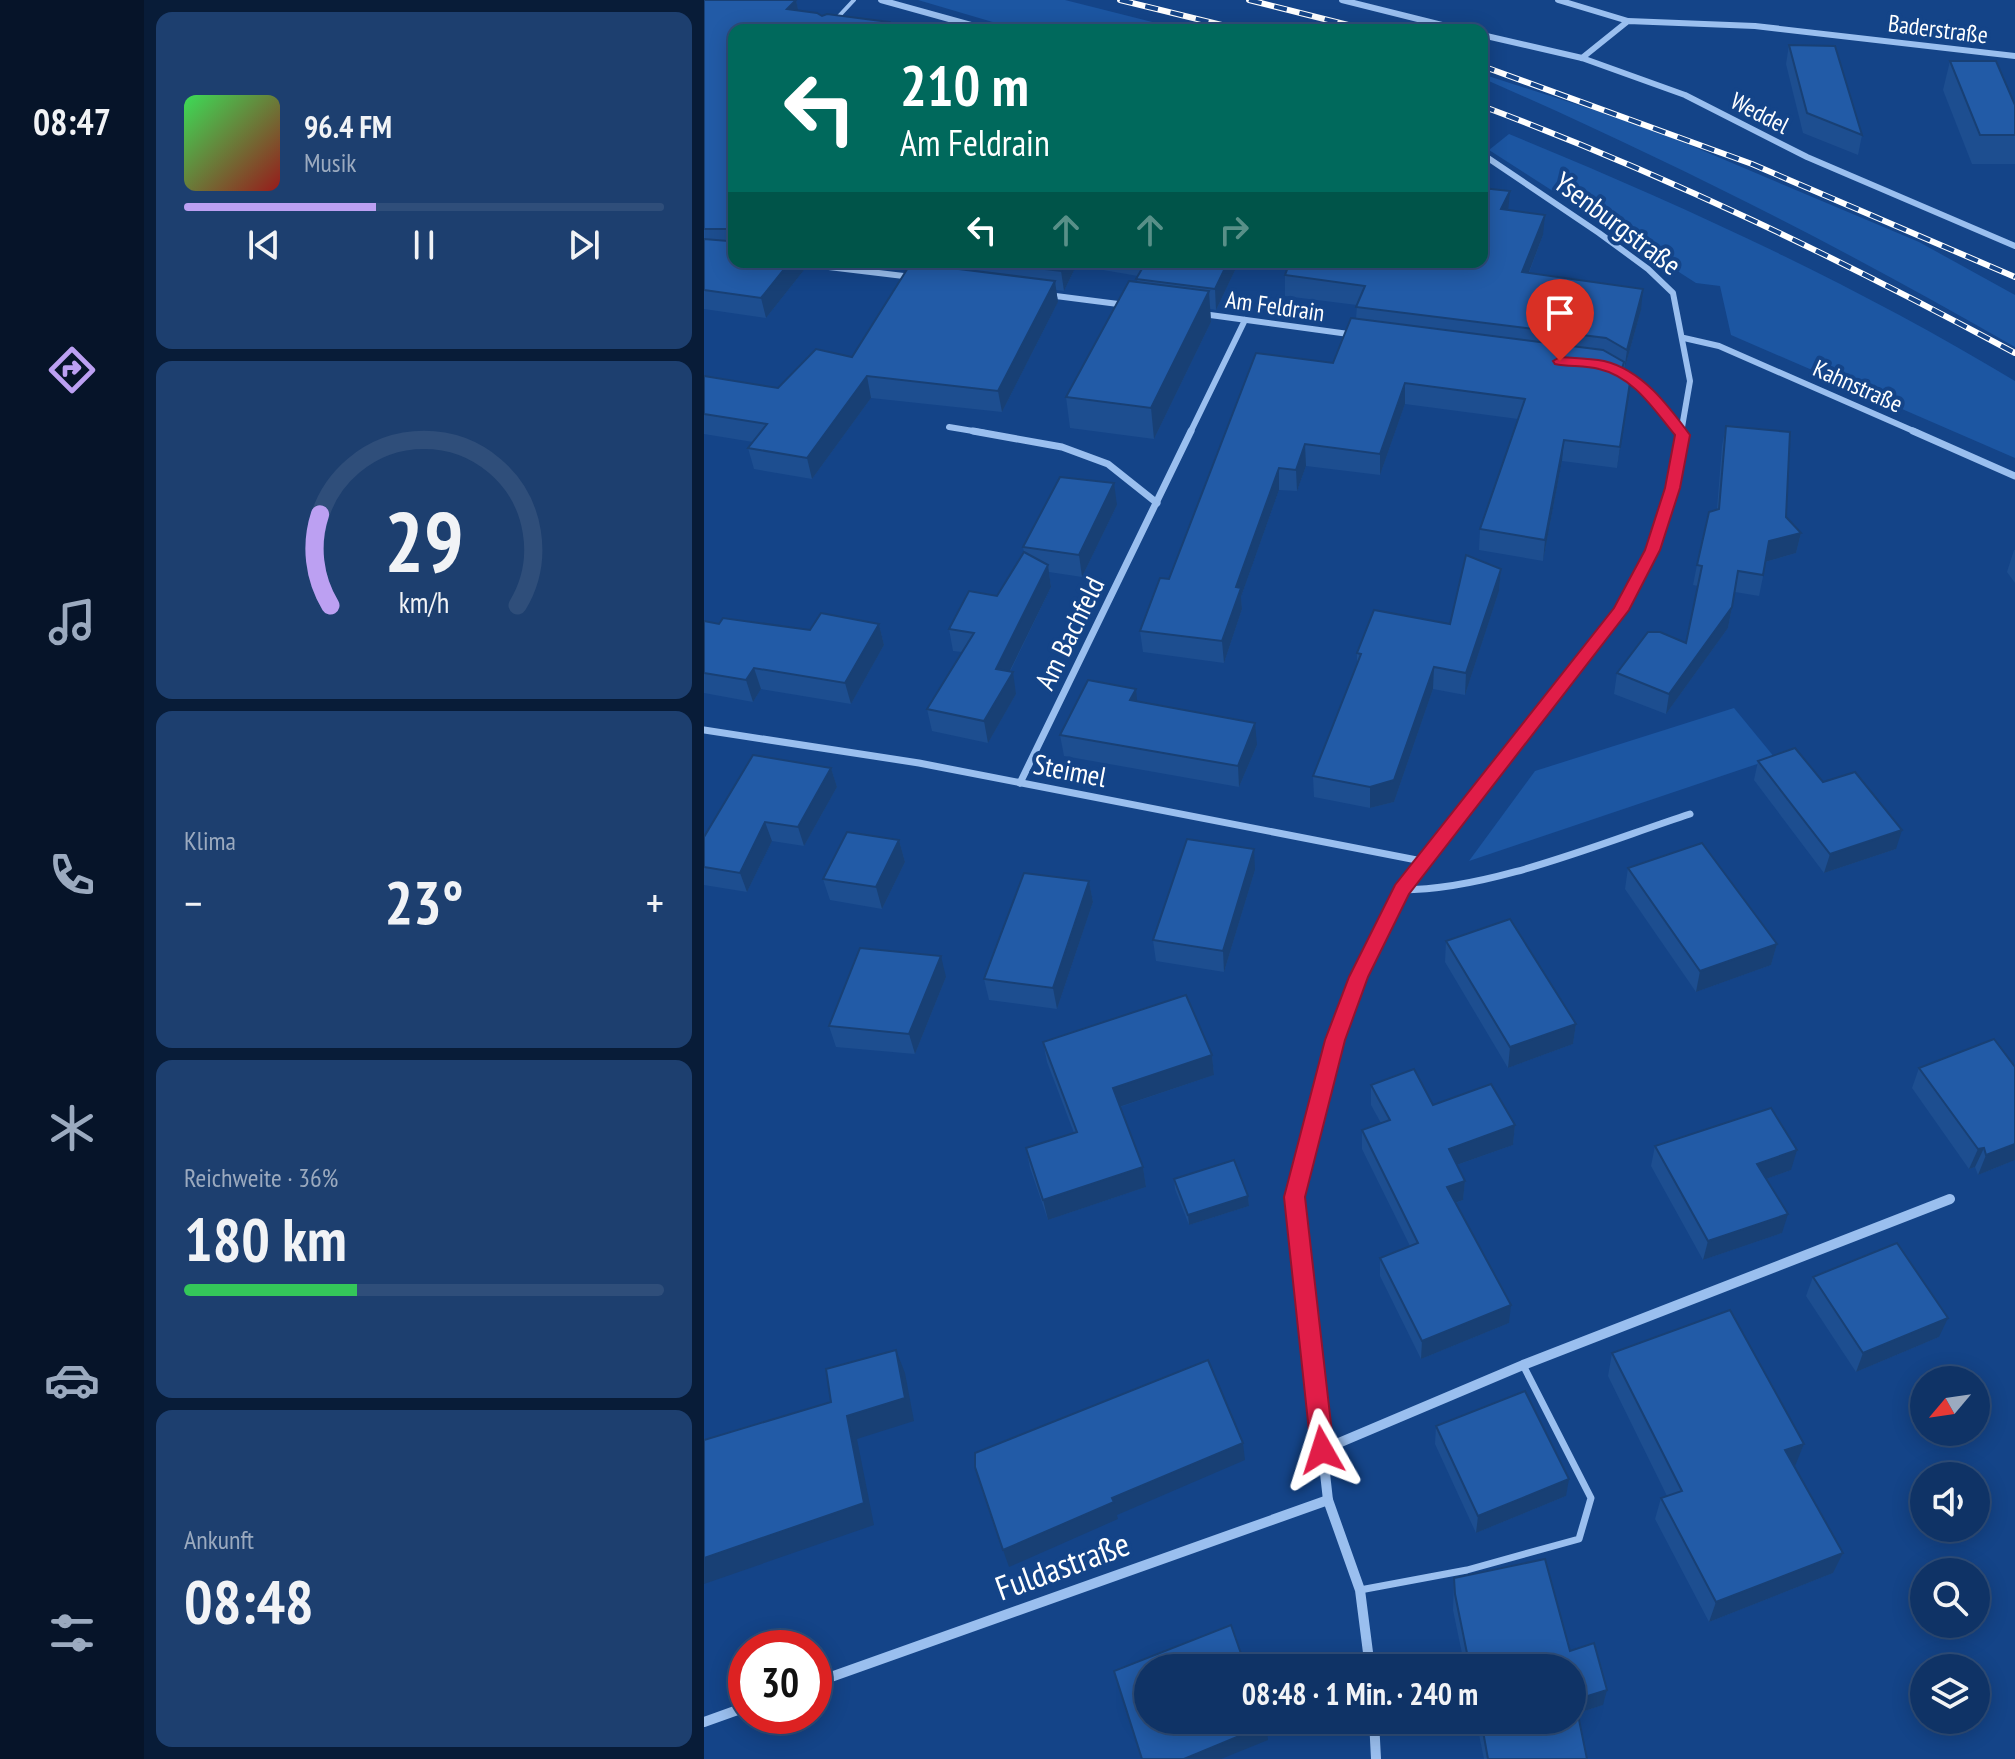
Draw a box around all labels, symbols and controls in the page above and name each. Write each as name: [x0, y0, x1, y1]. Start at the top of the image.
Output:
street label: Baderstraße: [1886, 8, 1990, 50]
text: 210 m: [900, 49, 1029, 121]
icon: left: [768, 56, 872, 160]
street label: Weddel: [1726, 85, 1795, 141]
text: 08:47: [33, 98, 111, 145]
text: 96.4 FM: [304, 107, 392, 146]
text: Am Feldrain: [900, 119, 1050, 166]
text: Musik: [304, 146, 356, 179]
street label: Ysenburgstraße: [1547, 163, 1689, 283]
icon: left: [960, 208, 1004, 252]
icon: ahead: [1044, 208, 1088, 252]
icon: ahead: [1128, 208, 1172, 252]
icon: right: [1212, 208, 1256, 252]
icon: previous: [242, 223, 286, 267]
icon: pause: [402, 223, 446, 267]
icon: next: [562, 223, 606, 267]
pin: [1526, 279, 1594, 361]
street label: Am Feldrain: [1223, 284, 1327, 328]
icon: arrive: [1538, 291, 1582, 335]
icon: directions: [44, 342, 100, 398]
street label: Kahnstraße: [1809, 353, 1907, 419]
text: 29: [384, 487, 464, 595]
street label: Am Bachfeld: [1026, 570, 1112, 696]
text: km/h: [399, 584, 449, 621]
icon: music: [44, 594, 100, 650]
street label: Steimel: [1030, 745, 1110, 795]
text: Klima: [184, 824, 236, 857]
icon: phone: [44, 847, 100, 903]
text: 23°: [384, 863, 464, 941]
text: −: [184, 874, 202, 931]
text: +: [646, 874, 664, 931]
icon: climate: [44, 1100, 100, 1156]
text: Reichweite · 36%: [184, 1161, 338, 1194]
text: 180 km: [184, 1200, 347, 1278]
icon: car: [44, 1352, 100, 1408]
north arrow: [1910, 1366, 1990, 1446]
map controls: [1910, 1366, 1990, 1734]
position arrow: [1280, 1408, 1364, 1492]
button: sound: [1910, 1462, 1990, 1542]
street label: Fuldastraße: [989, 1520, 1135, 1610]
text: Ankunft: [184, 1523, 254, 1556]
button: search: [1910, 1558, 1990, 1638]
text: 08:48: [184, 1562, 314, 1640]
icon: filters: [44, 1605, 100, 1661]
speed limit sign: 30: [728, 1630, 832, 1734]
button: layers: [1910, 1654, 1990, 1734]
text: 08:48 · 1 Min. · 240 m: [1242, 1674, 1478, 1713]

